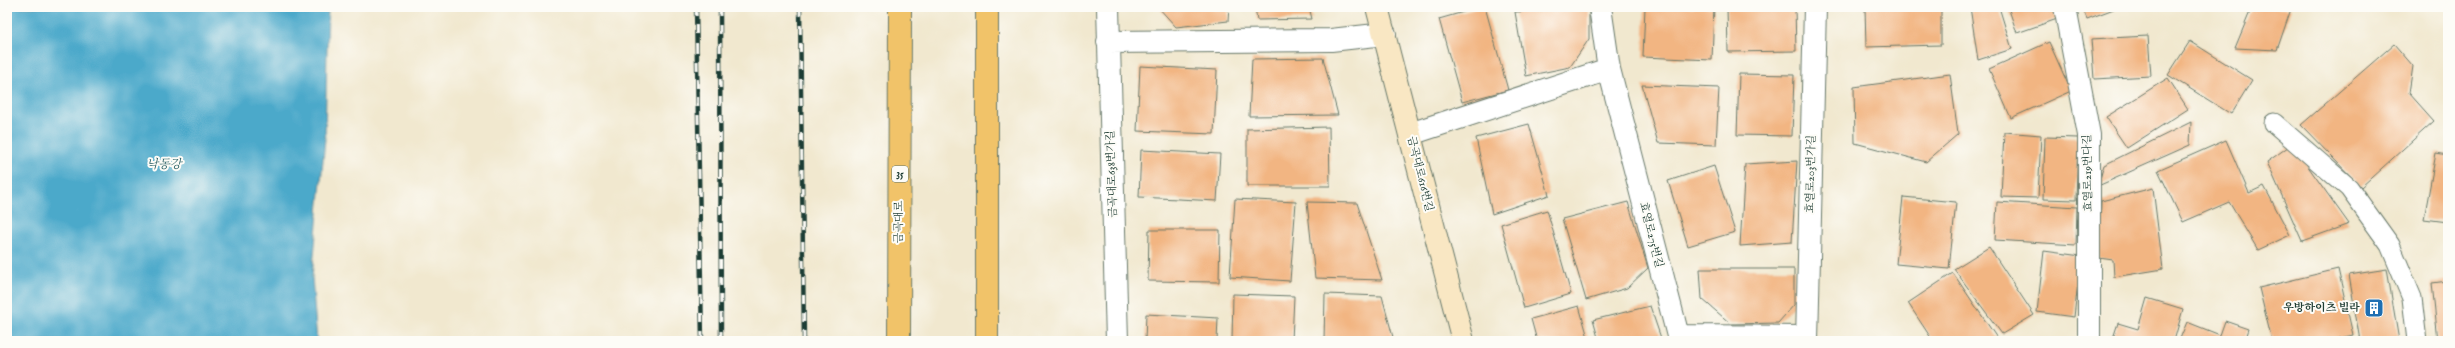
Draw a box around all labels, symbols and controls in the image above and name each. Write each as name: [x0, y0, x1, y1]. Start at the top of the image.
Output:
street label: 금곡대로638번가길: [1103, 130, 1121, 218]
street label: 효열로219번다길: [2080, 134, 2096, 212]
street label: 금곡대로616번길: [1404, 135, 1436, 213]
street label: 효열로203번가길: [1803, 135, 1819, 213]
water label: 낙동강: [147, 157, 184, 172]
road number: 35: [892, 166, 908, 182]
street label: 금곡대로: [892, 200, 906, 243]
street label: 효열로275번길: [1636, 201, 1666, 269]
building icon: 우방하이츠 빌라: [2363, 297, 2385, 319]
place label: 우방하이츠 빌라: [2283, 301, 2360, 315]

